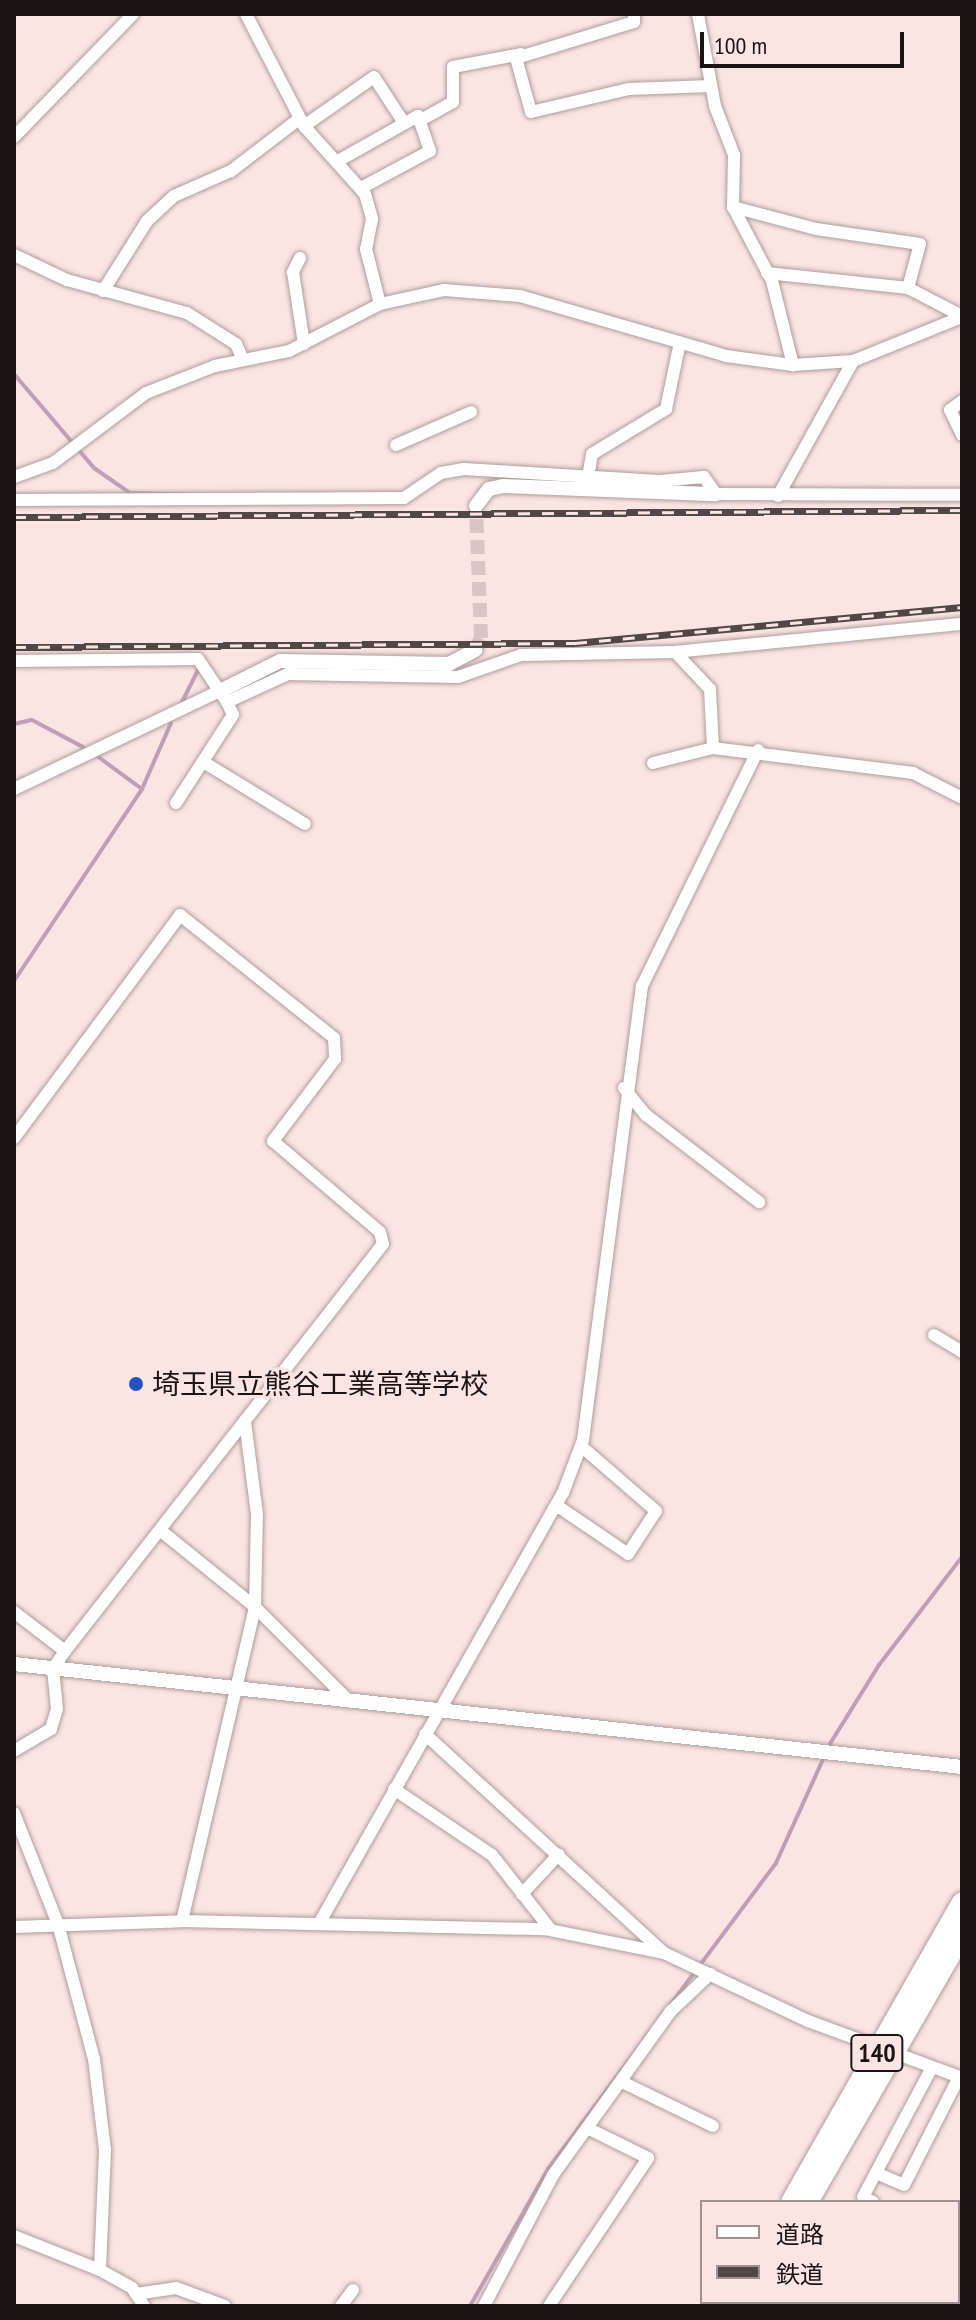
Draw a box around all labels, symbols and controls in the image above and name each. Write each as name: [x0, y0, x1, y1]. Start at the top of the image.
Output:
scale bar: [704, 16, 908, 66]
text: 100 m: [714, 30, 767, 61]
place label: 埼玉県立熊谷工業高等学校: [152, 1367, 488, 1401]
marker: 埼玉県立熊谷工業高等学校: [127, 1375, 145, 1393]
road number: 140: [849, 2031, 905, 2075]
legend: [700, 2200, 960, 2304]
text: 道路: [776, 2219, 824, 2250]
text: 鉄道: [776, 2259, 824, 2290]

